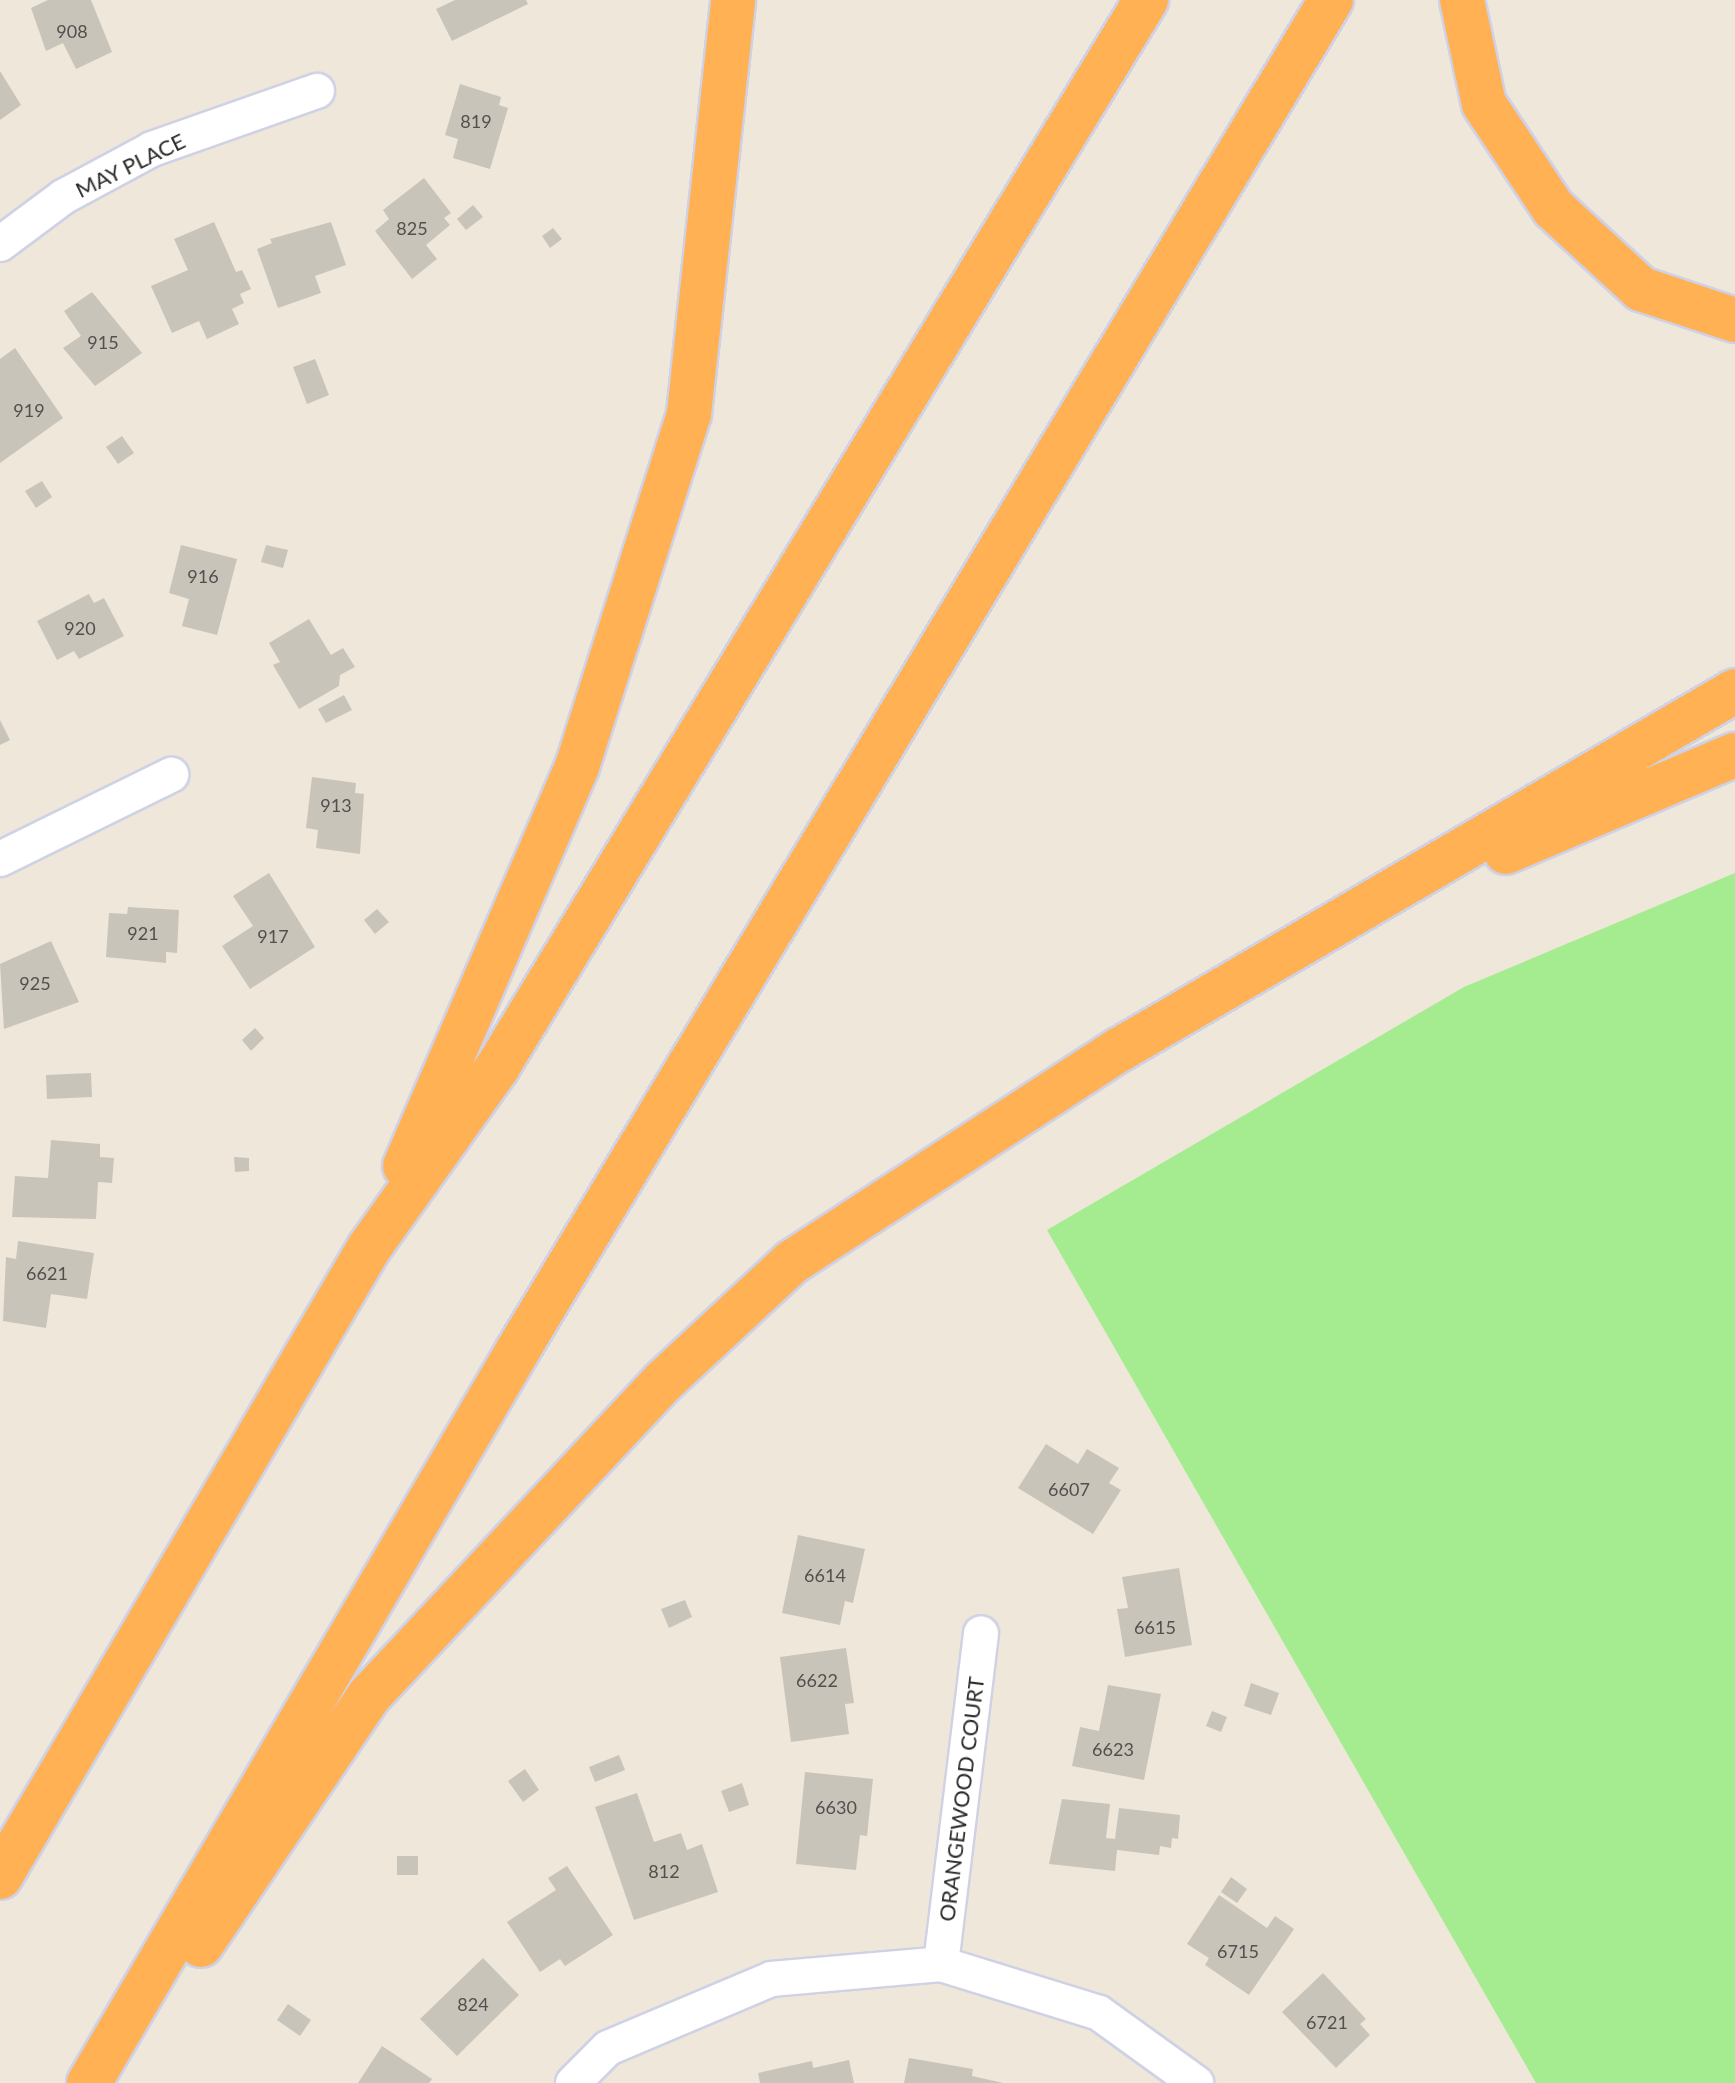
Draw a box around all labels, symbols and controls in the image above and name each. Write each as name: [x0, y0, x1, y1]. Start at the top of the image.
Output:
house number: 908: [56, 20, 88, 42]
house number: 819: [460, 110, 492, 132]
street label: MAY PLACE: [70, 127, 190, 203]
house number: 825: [396, 217, 428, 239]
house number: 915: [87, 331, 119, 353]
house number: 919: [13, 399, 45, 421]
house number: 916: [187, 565, 219, 587]
house number: 920: [64, 617, 96, 639]
house number: 913: [320, 794, 352, 816]
house number: 921: [127, 922, 159, 944]
house number: 917: [257, 925, 289, 947]
house number: 925: [19, 972, 51, 994]
house number: 6621: [26, 1262, 68, 1284]
house number: 6607: [1048, 1478, 1090, 1500]
house number: 6614: [804, 1564, 846, 1586]
house number: 6615: [1134, 1616, 1176, 1638]
house number: 6622: [796, 1669, 838, 1691]
street label: ORANGEWOOD COURT: [933, 1675, 989, 1923]
house number: 6623: [1092, 1738, 1134, 1760]
house number: 6630: [815, 1796, 857, 1818]
house number: 812: [648, 1860, 680, 1882]
house number: 6715: [1217, 1940, 1259, 1962]
house number: 824: [457, 1993, 489, 2015]
house number: 6721: [1306, 2011, 1348, 2033]

